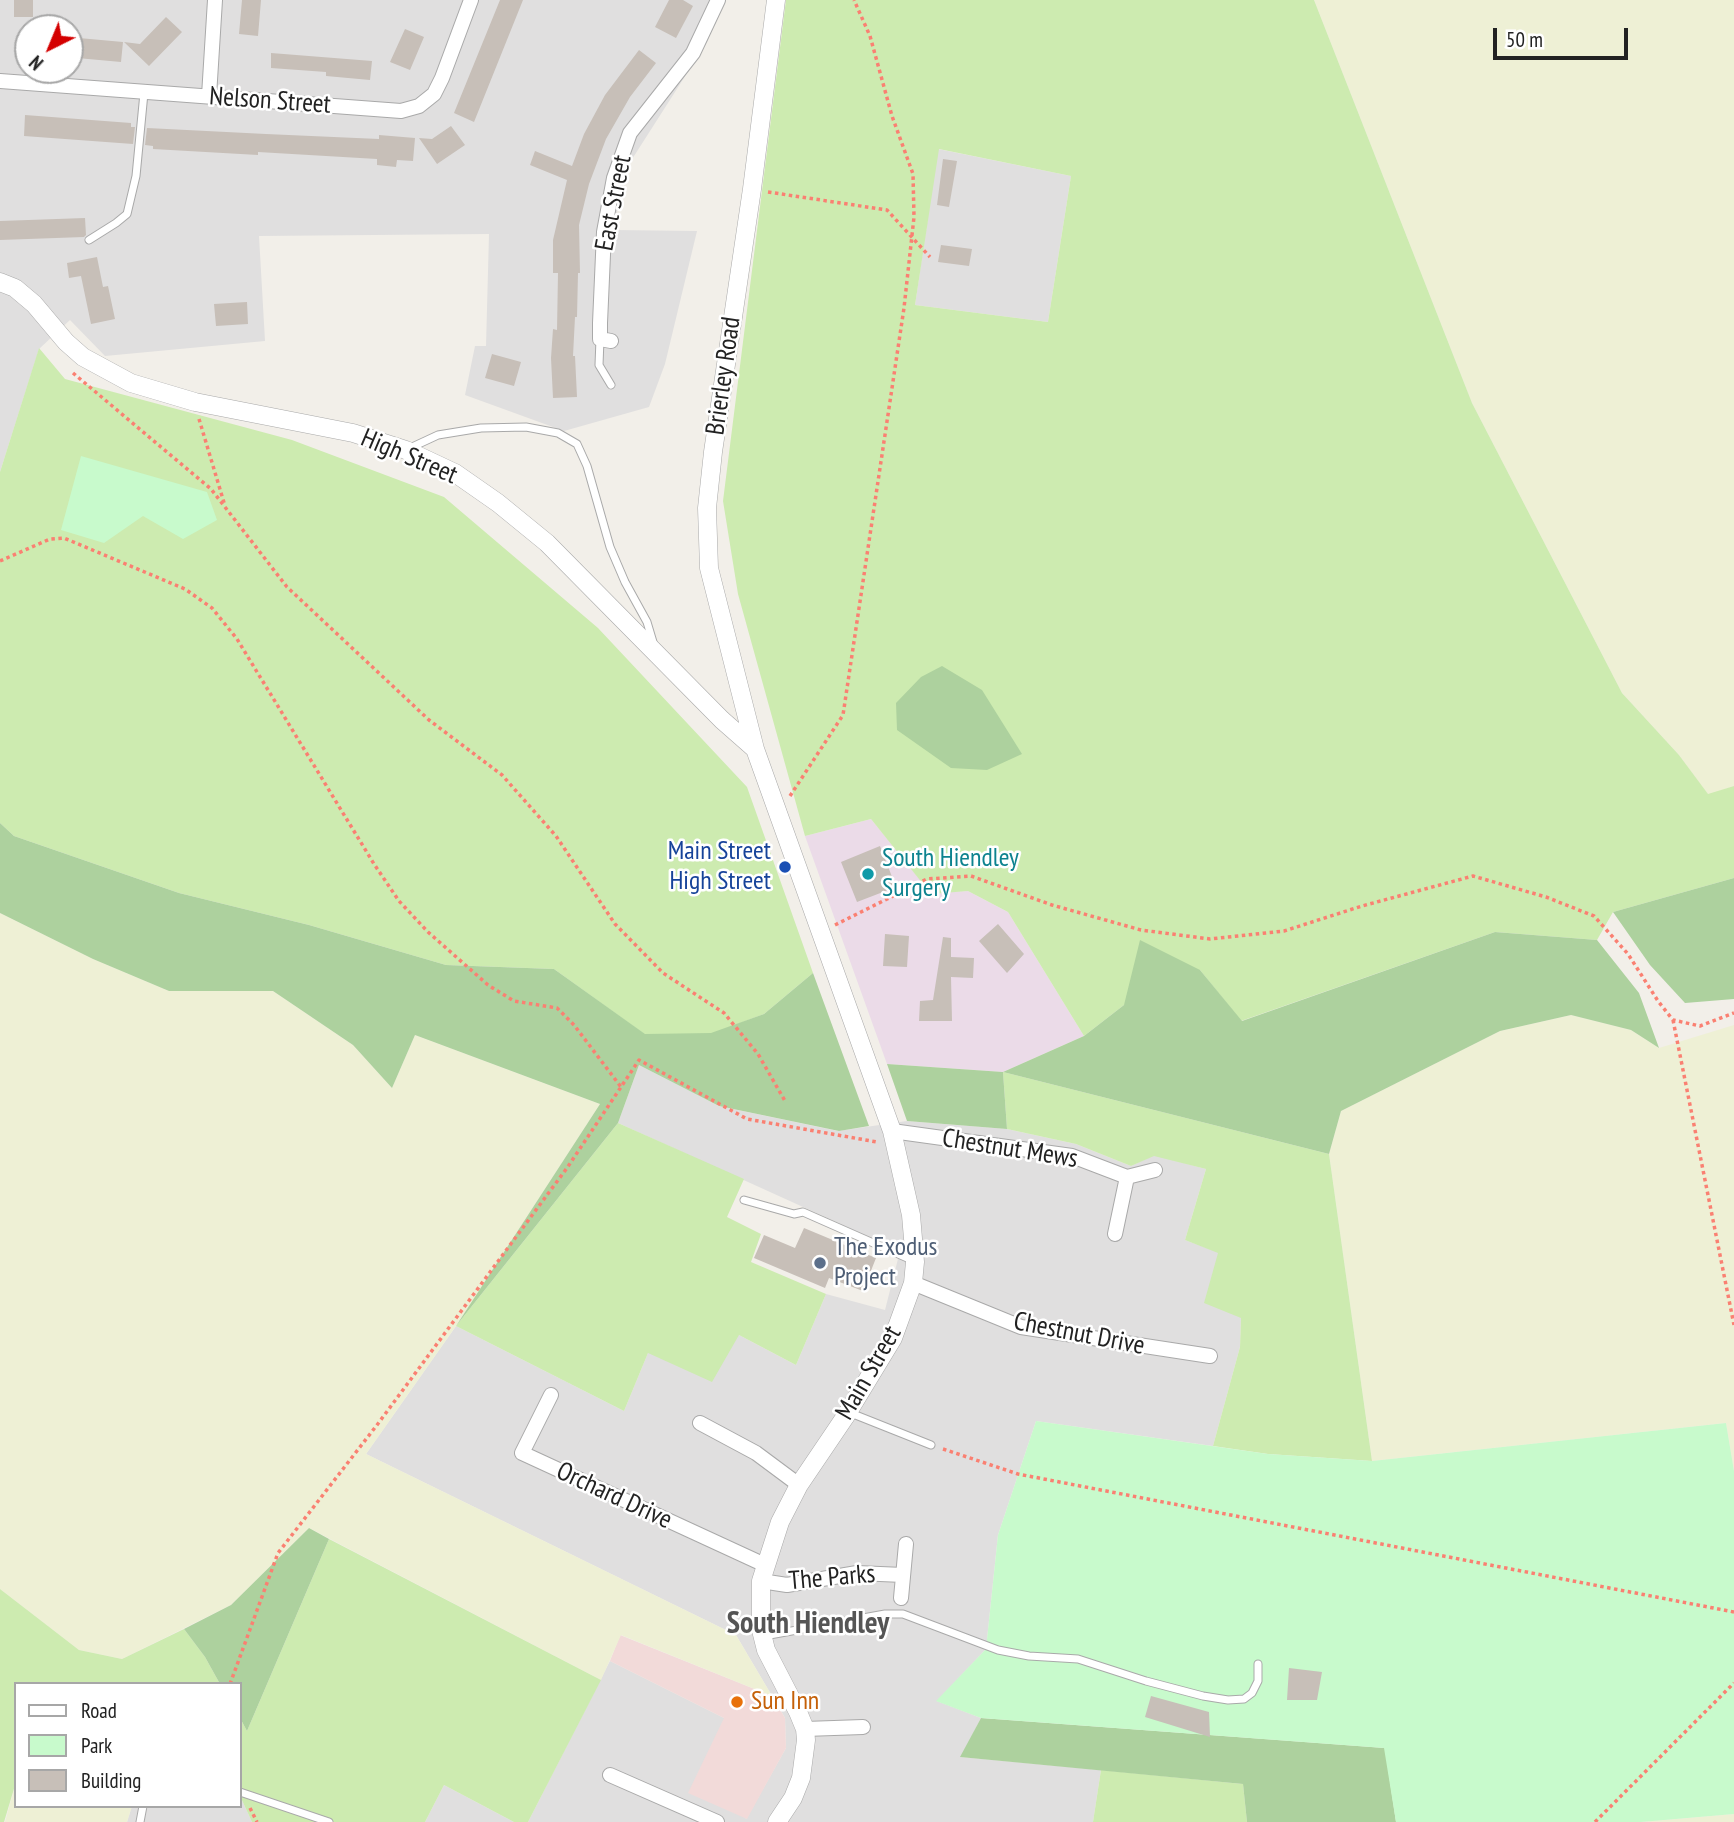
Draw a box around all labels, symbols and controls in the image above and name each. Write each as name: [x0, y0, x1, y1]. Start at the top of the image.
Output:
north arrow: [14, 14, 84, 84]
scale bar: [1496, 14, 1631, 58]
text: 50 m: [1506, 26, 1543, 53]
text: N: [24, 51, 48, 75]
street label: Nelson Street: [208, 81, 332, 121]
street label: East Street: [589, 153, 639, 253]
street label: Brierley Road: [700, 315, 748, 437]
street label: High Street: [356, 423, 462, 491]
place label: Main Street High Street: [668, 836, 771, 898]
place label: South Hiendley Surgery: [882, 843, 1019, 904]
marker: Main Street High Street: [777, 859, 793, 875]
marker: South Hiendley Surgery: [860, 866, 876, 882]
street label: Chestnut Mews: [940, 1123, 1080, 1175]
place label: The Exodus Project: [834, 1232, 937, 1294]
marker: The Exodus Project: [812, 1255, 828, 1271]
street label: Chestnut Drive: [1011, 1306, 1147, 1362]
street label: Main Street: [830, 1320, 908, 1426]
street label: Orchard Drive: [551, 1456, 677, 1536]
street label: The Parks: [787, 1559, 877, 1597]
district label: South Hiendley: [727, 1606, 889, 1642]
legend: [14, 1682, 242, 1808]
place label: Sun Inn: [751, 1686, 819, 1718]
marker: Sun Inn: [729, 1694, 745, 1710]
text: Road: [81, 1697, 117, 1724]
text: Park: [81, 1732, 112, 1759]
text: Building: [81, 1767, 141, 1794]

